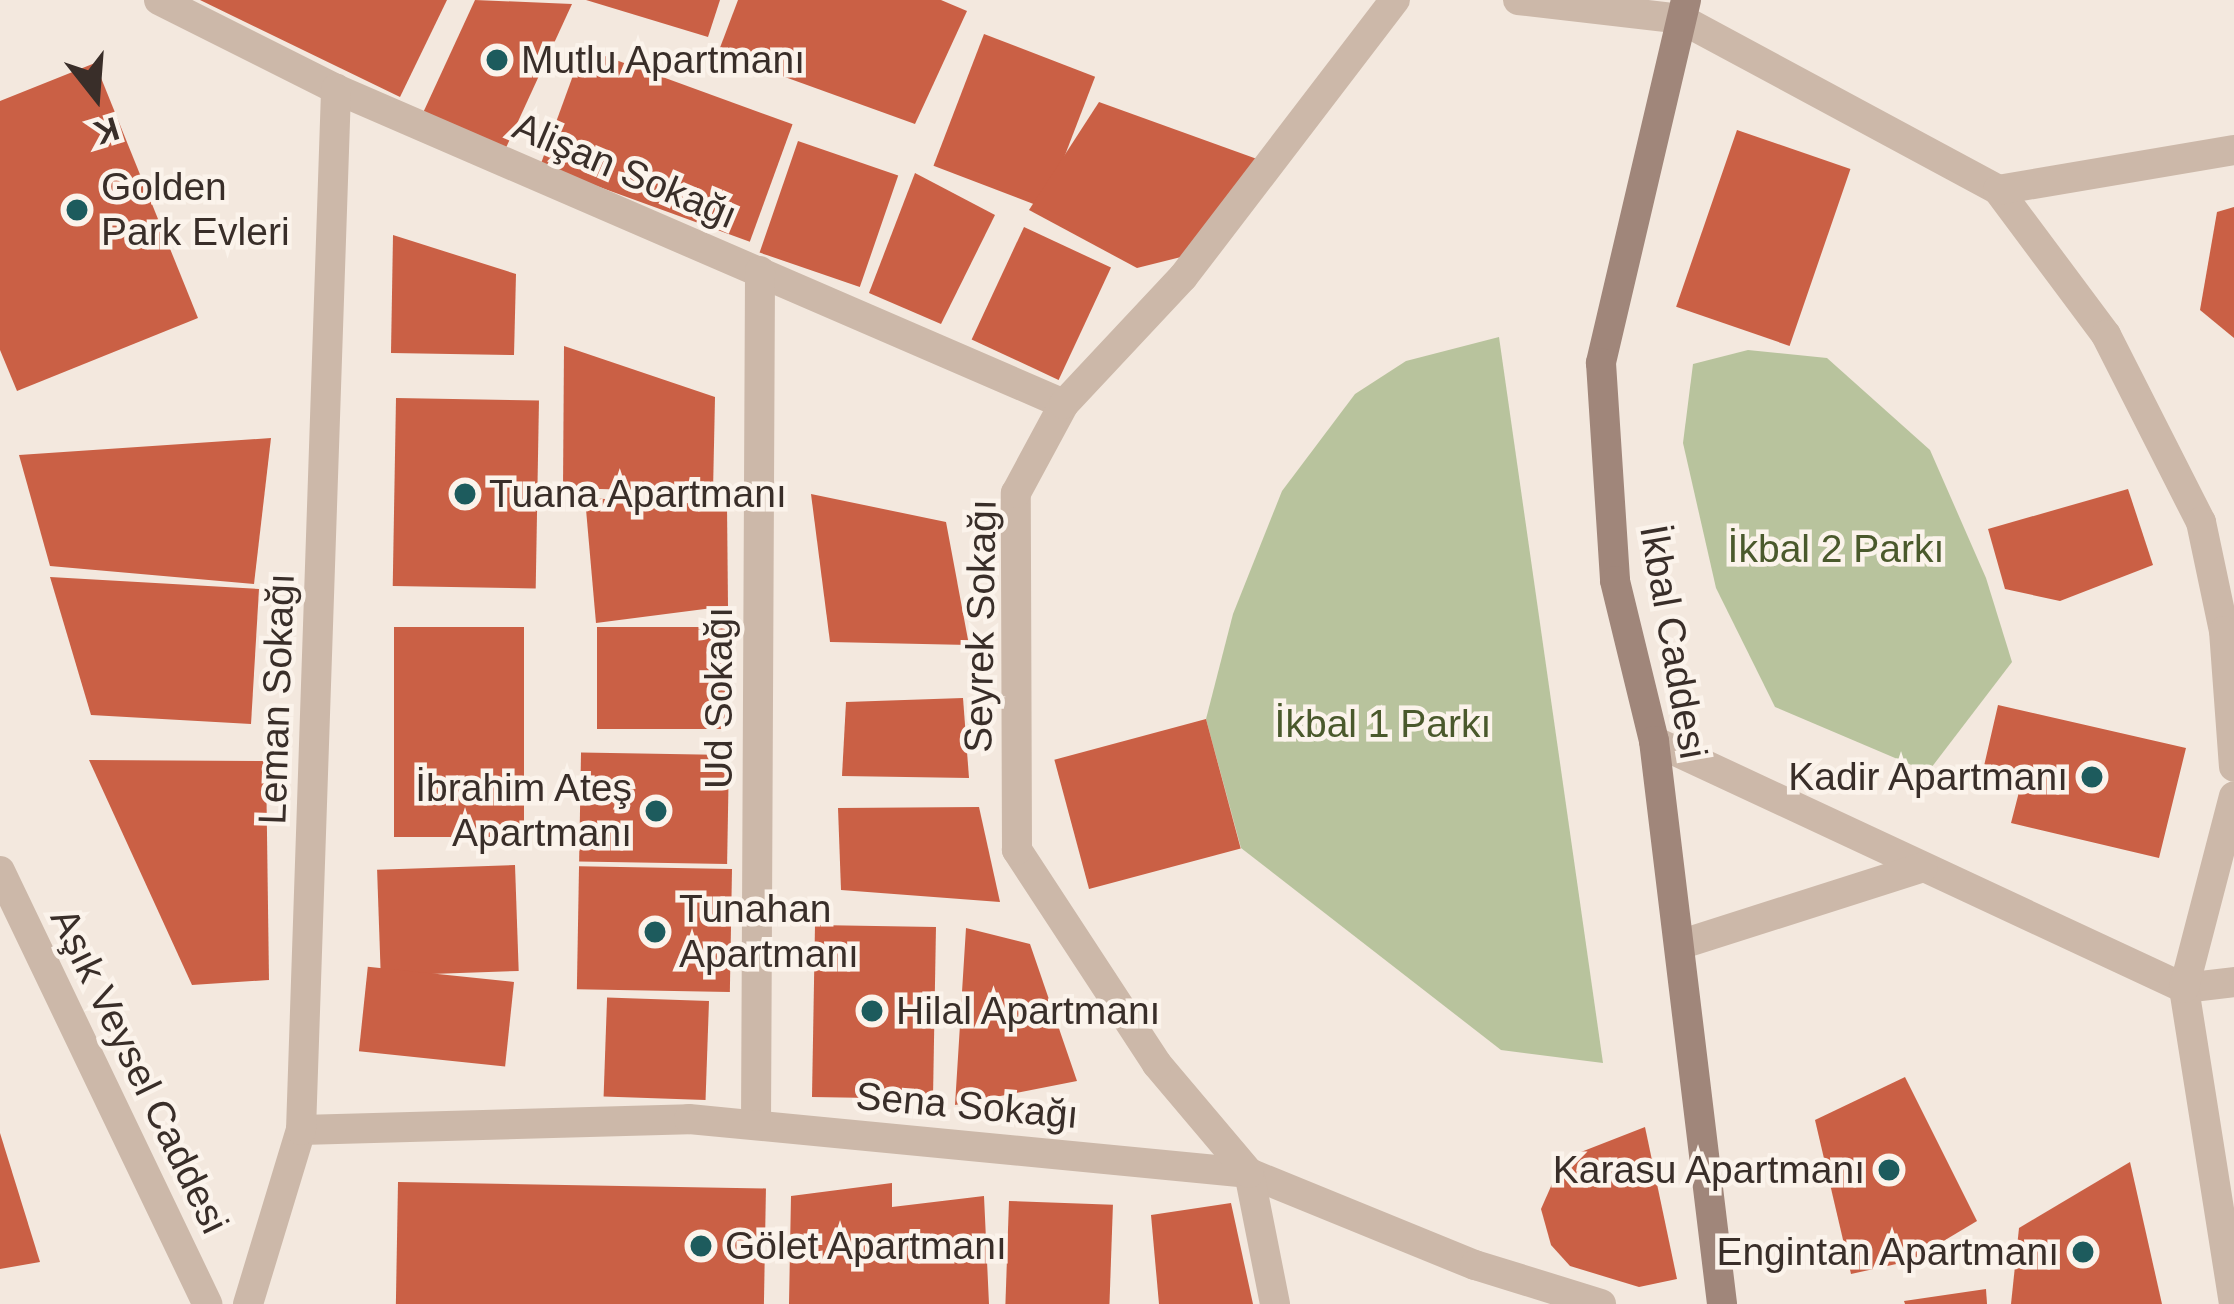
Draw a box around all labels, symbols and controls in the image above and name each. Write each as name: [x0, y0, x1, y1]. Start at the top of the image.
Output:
north arrow: [36, 36, 156, 156]
place label: Mutlu Apartmanı: [521, 37, 807, 83]
marker: Mutlu Apartmanı: [484, 47, 510, 73]
street label: Alişan Sokağı: [506, 103, 744, 239]
text: K: [90, 110, 123, 152]
place label: Golden Park Evleri: [101, 165, 290, 256]
marker: Golden Park Evleri: [64, 197, 90, 223]
place label: Tuana Apartmanı: [489, 471, 789, 517]
marker: Tuana Apartmanı: [452, 481, 478, 507]
street label: Seyrek Sokağı: [955, 499, 1007, 753]
street label: İkbal Caddesi: [1629, 522, 1717, 762]
park label: İkbal 2 Parkı: [1728, 526, 1944, 572]
street label: Leman Sokağı: [249, 573, 305, 825]
street label: Ud Sokağı: [696, 607, 742, 789]
park label: İkbal 1 Parkı: [1275, 701, 1491, 747]
place label: Kadir Apartmanı: [1786, 754, 2068, 800]
marker: Kadir Apartmanı: [2079, 764, 2105, 790]
place label: İbrahim Ateş Apartmanı: [413, 766, 632, 857]
marker: İbrahim Ateş Apartmanı: [643, 798, 669, 824]
place label: Tunahan Apartmanı: [679, 887, 859, 978]
street label: Aşık Veysel Caddesi: [40, 901, 238, 1241]
marker: Tunahan Apartmanı: [642, 919, 668, 945]
place label: Hilal Apartmanı: [896, 988, 1163, 1034]
marker: Hilal Apartmanı: [859, 998, 885, 1024]
street label: Sena Sokağı: [854, 1073, 1080, 1139]
place label: Karasu Apartmanı: [1551, 1147, 1865, 1193]
marker: Karasu Apartmanı: [1876, 1157, 1902, 1183]
place label: Gölet Apartmanı: [725, 1223, 1009, 1269]
place label: Engintan Apartmanı: [1714, 1229, 2059, 1275]
marker: Gölet Apartmanı: [688, 1233, 714, 1259]
marker: Engintan Apartmanı: [2070, 1239, 2096, 1265]

